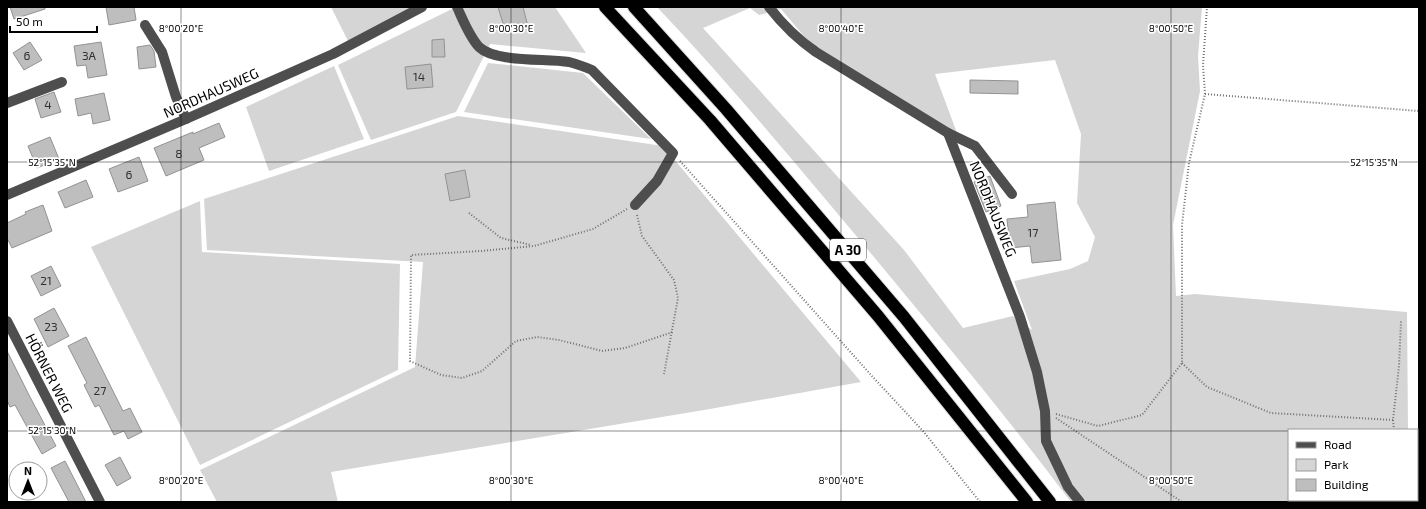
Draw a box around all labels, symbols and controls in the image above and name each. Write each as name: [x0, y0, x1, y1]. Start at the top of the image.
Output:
scale bar: [10, 8, 97, 34]
text: 50 m: [16, 14, 43, 28]
text: 8°00'20"E: [159, 22, 204, 34]
text: 8°00'30"E: [489, 22, 534, 34]
text: 8°00'40"E: [819, 22, 864, 34]
text: 8°00'50"E: [1149, 22, 1194, 34]
house number: 6: [24, 48, 31, 62]
house number: 3A: [82, 48, 97, 62]
street label: NORDHAUSWEG: [161, 64, 261, 121]
house number: 14: [413, 69, 425, 83]
house number: 4: [44, 97, 52, 111]
house number: 8: [175, 146, 183, 160]
text: 52°15'35"N: [28, 156, 76, 168]
text: 52°15'35"N: [1350, 156, 1398, 168]
street label: NORDHAUSWEG: [966, 158, 1020, 259]
house number: 6: [126, 167, 133, 181]
house number: 17: [1028, 225, 1038, 239]
road number: A 30: [830, 239, 866, 261]
house number: 21: [40, 273, 52, 287]
house number: 23: [44, 319, 58, 333]
street label: HÖRNER WEG: [22, 330, 77, 415]
house number: 27: [94, 383, 106, 397]
text: 52°15'30"N: [28, 424, 76, 436]
legend: [1288, 429, 1418, 501]
text: Road: [1324, 437, 1352, 451]
text: Park: [1324, 457, 1349, 471]
north arrow: [8, 461, 48, 501]
text: N: [24, 464, 32, 477]
text: 8°00'20"E: [159, 474, 204, 486]
text: 8°00'30"E: [489, 474, 534, 486]
text: 8°00'40"E: [819, 474, 864, 486]
text: 8°00'50"E: [1149, 474, 1194, 486]
text: Building: [1324, 477, 1369, 491]

